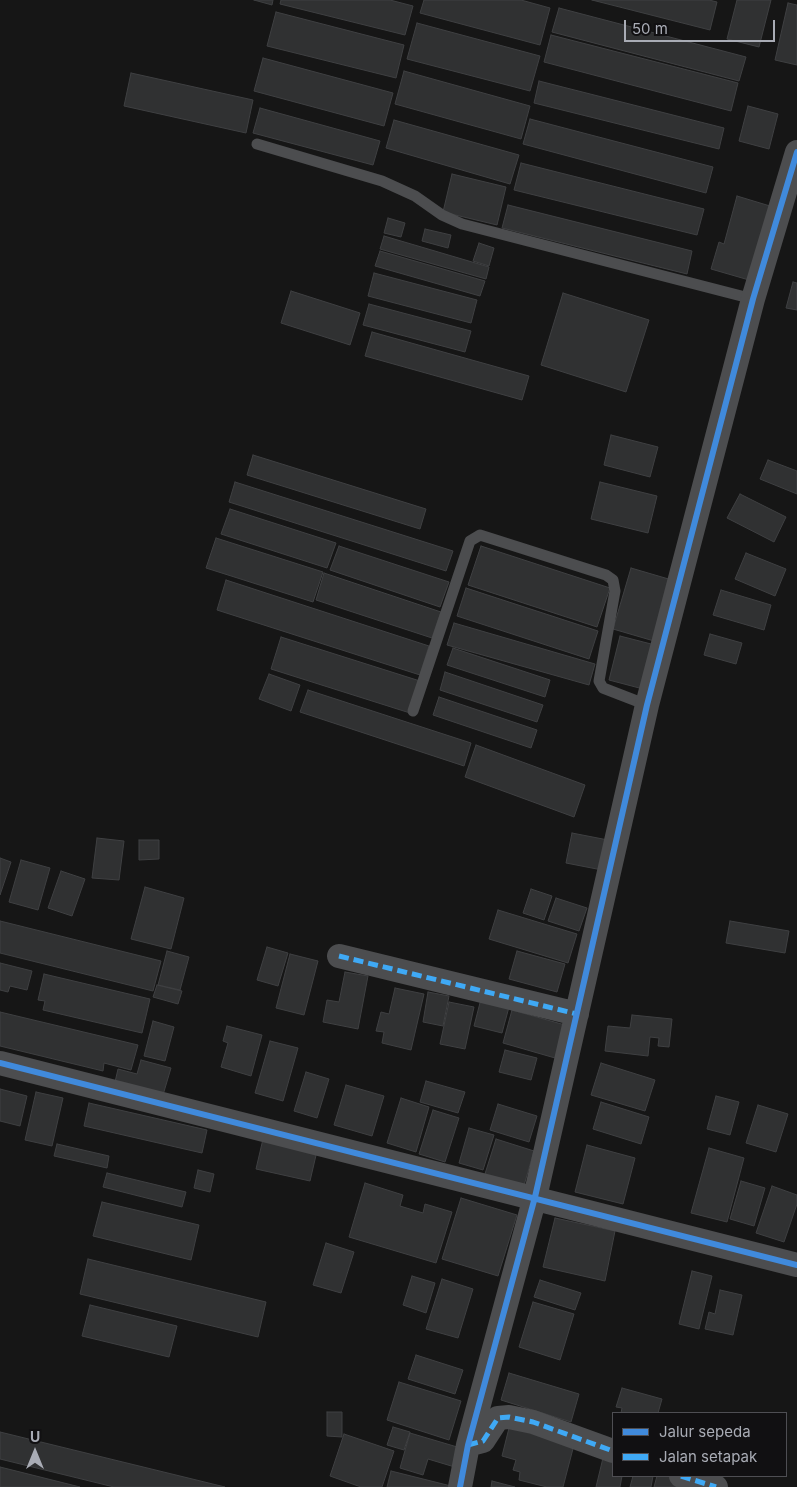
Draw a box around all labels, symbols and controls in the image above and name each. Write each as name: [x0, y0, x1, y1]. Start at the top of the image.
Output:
scale bar: [627, 10, 778, 42]
text: 50 m: [632, 19, 668, 38]
legend: [612, 1412, 787, 1477]
text: Jalur sepeda: [659, 1422, 751, 1441]
north arrow: [10, 1427, 60, 1477]
text: U: [30, 1428, 40, 1445]
text: Jalan setapak: [659, 1447, 757, 1466]

